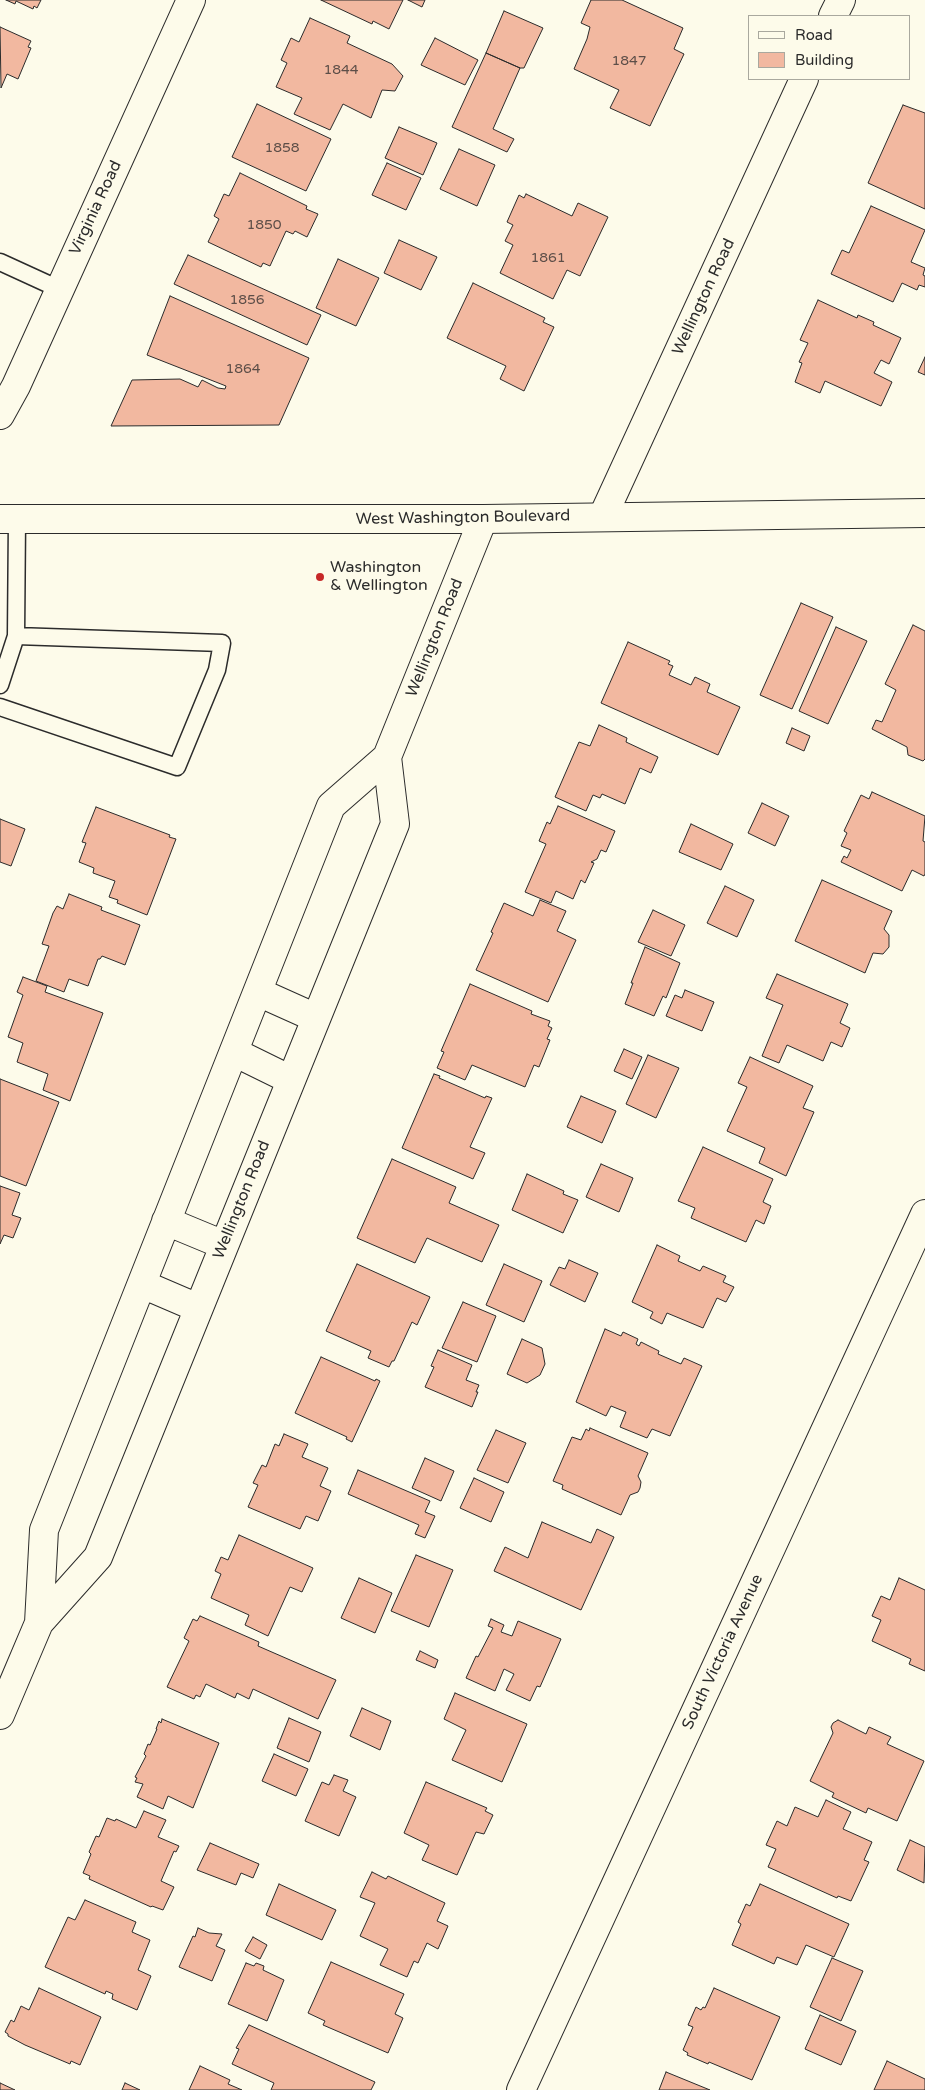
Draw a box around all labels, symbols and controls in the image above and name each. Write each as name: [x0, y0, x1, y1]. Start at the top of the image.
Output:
legend: [748, 15, 910, 80]
text: Road: [795, 26, 833, 44]
text: Building: [795, 51, 854, 69]
house number: 1847: [611, 53, 647, 69]
house number: 1844: [323, 62, 359, 78]
house number: 1858: [264, 140, 300, 156]
street label: Virginia Road: [66, 158, 126, 258]
house number: 1850: [246, 217, 282, 233]
street label: Wellington Road: [669, 236, 739, 358]
house number: 1861: [530, 250, 566, 266]
house number: 1856: [229, 292, 265, 308]
house number: 1864: [225, 361, 261, 377]
street label: West Washington Boulevard: [356, 507, 570, 529]
place label: Washington & Wellington: [330, 558, 428, 596]
marker: Washington & Wellington: [314, 571, 326, 583]
street label: Wellington Road: [402, 576, 468, 700]
street label: Wellington Road: [209, 1138, 275, 1262]
street label: South Victoria Avenue: [679, 1571, 767, 1733]

